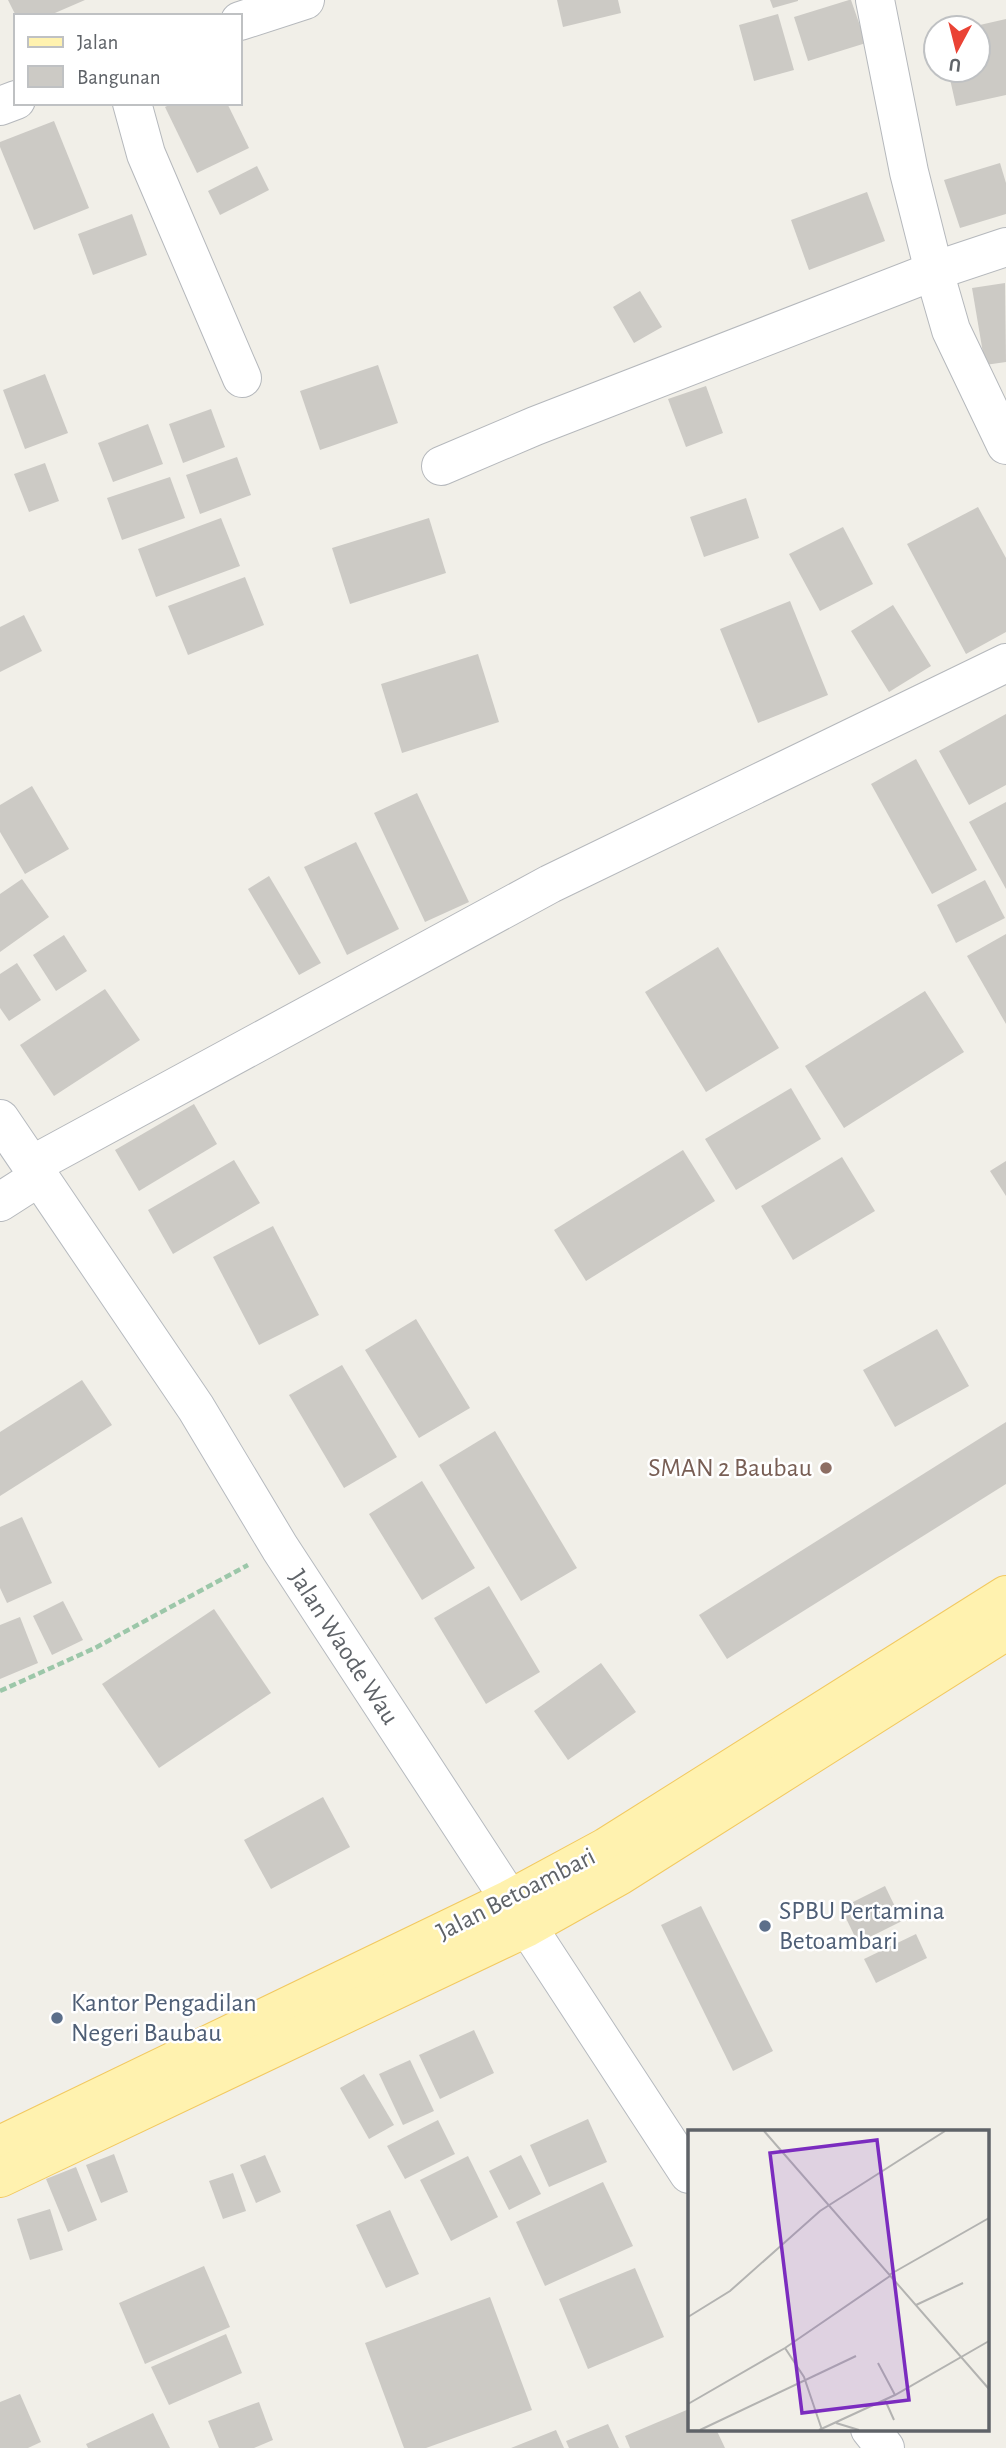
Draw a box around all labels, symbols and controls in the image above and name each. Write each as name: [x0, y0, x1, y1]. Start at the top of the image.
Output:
legend: [14, 14, 242, 105]
north arrow: [922, 14, 992, 84]
text: Jalan: [77, 32, 118, 53]
text: U: [948, 54, 962, 75]
text: Bangunan: [77, 67, 161, 88]
place label: SMAN 2 Baubau: [648, 1455, 812, 1481]
marker: SMAN 2 Baubau: [818, 1460, 834, 1476]
street label: Jalan Waode Wau: [284, 1565, 404, 1729]
street label: Jalan Betoambari: [432, 1843, 600, 1945]
place label: SPBU Pertamina Betoambari: [779, 1898, 945, 1954]
marker: SPBU Pertamina Betoambari: [757, 1918, 773, 1934]
place label: Kantor Pengadilan Negeri Baubau: [71, 1990, 257, 2046]
marker: Kantor Pengadilan Negeri Baubau: [49, 2010, 65, 2026]
inset map: [688, 2130, 988, 2430]

